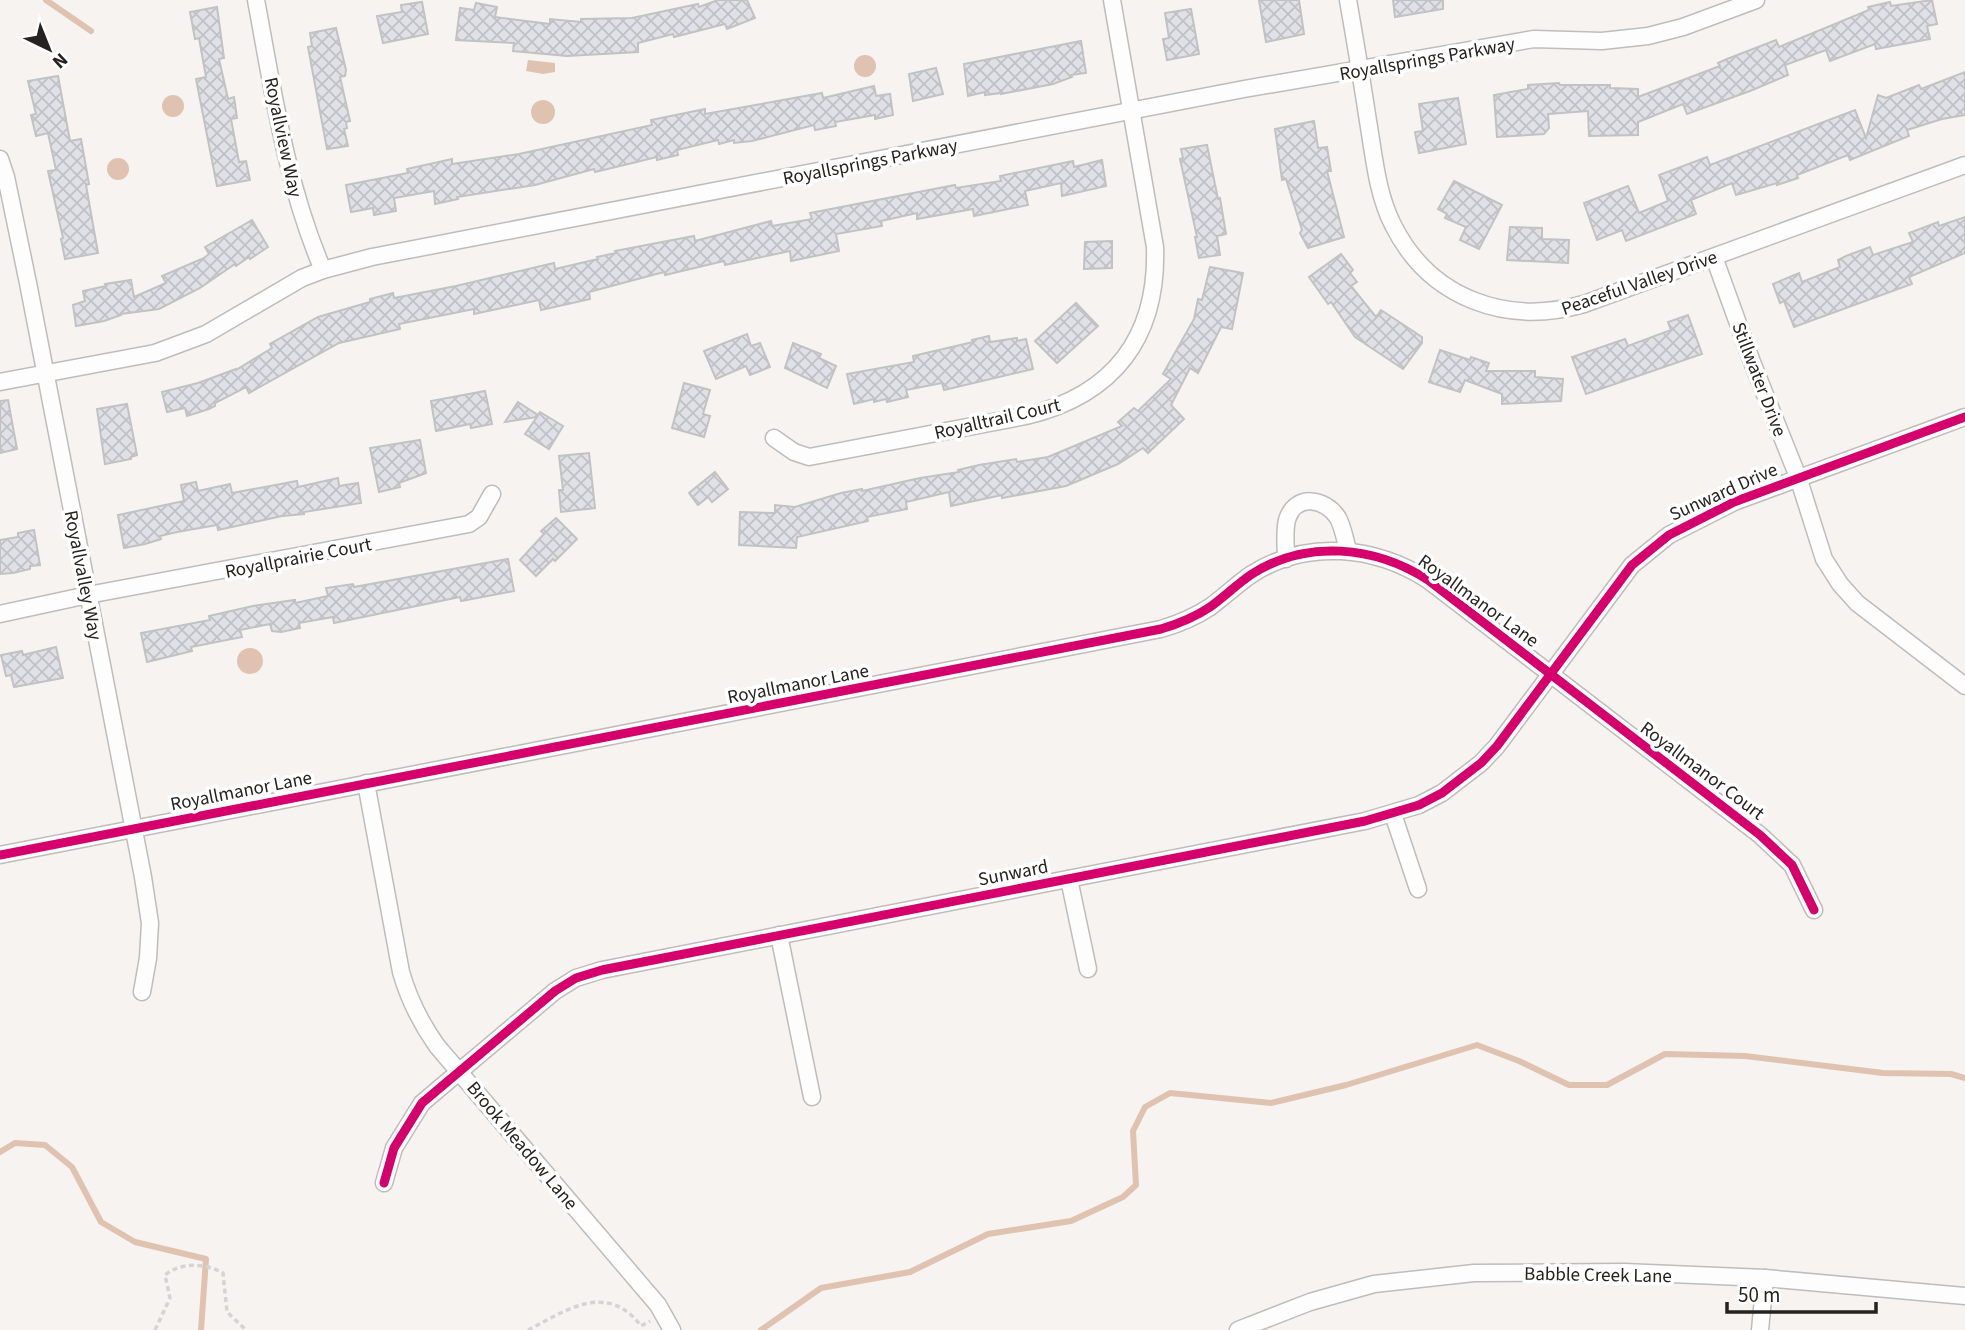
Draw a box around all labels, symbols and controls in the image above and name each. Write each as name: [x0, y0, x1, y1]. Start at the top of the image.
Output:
north arrow: [14, 14, 84, 84]
street label: Royallsprings Parkway: [1337, 31, 1517, 88]
text: N: [46, 46, 73, 75]
street label: Royallview Way: [257, 75, 308, 200]
street label: Royallsprings Parkway: [781, 132, 960, 193]
street label: Peaceful Valley Drive: [1558, 244, 1721, 323]
street label: Stillwater Drive: [1724, 318, 1793, 441]
street label: Royalltrail Court: [932, 392, 1064, 447]
street label: Sunward Drive: [1665, 456, 1782, 528]
street label: Royallvalley Way: [57, 508, 108, 643]
street label: Royallprairie Court: [223, 531, 374, 586]
street label: Royallmanor Lane: [1412, 548, 1544, 654]
street label: Royallmanor Lane: [725, 658, 871, 711]
street label: Royallmanor Court: [1634, 715, 1770, 827]
street label: Royallmanor Lane: [168, 765, 314, 818]
street label: Sunward: [976, 853, 1051, 893]
street label: Brook Meadow Lane: [460, 1076, 584, 1216]
street label: Babble Creek Lane: [1524, 1261, 1672, 1290]
scale bar: [1727, 1270, 1876, 1314]
text: 50 m: [1738, 1280, 1780, 1310]

